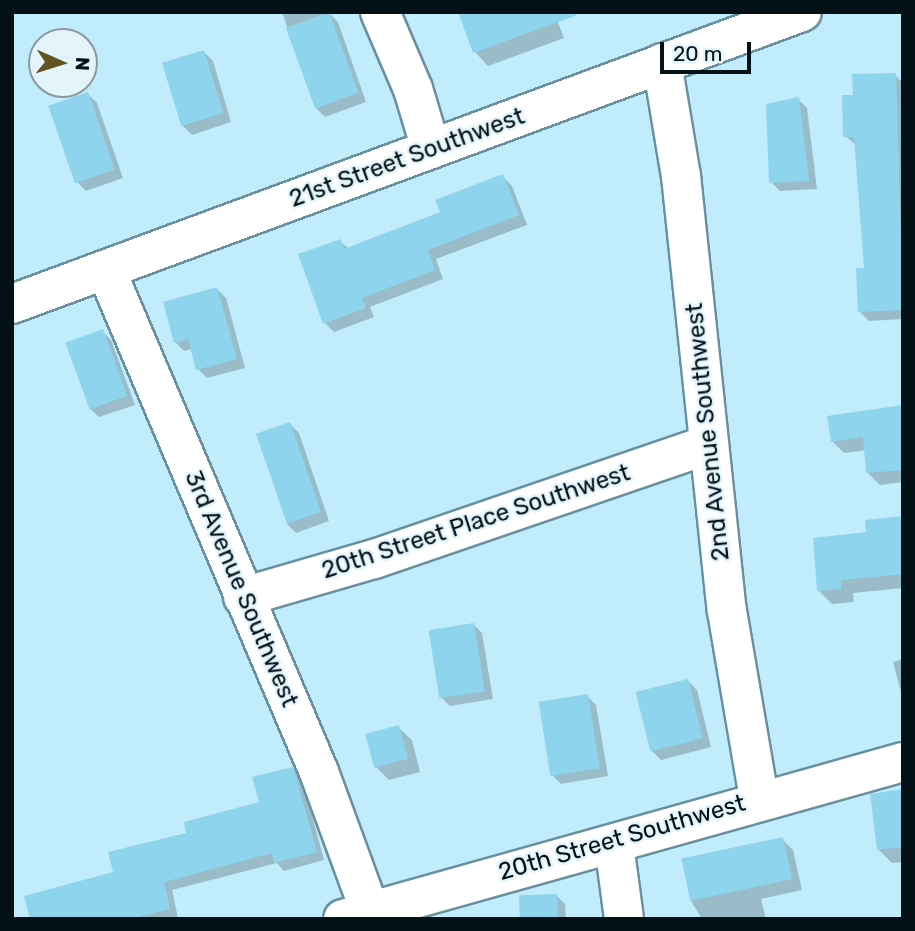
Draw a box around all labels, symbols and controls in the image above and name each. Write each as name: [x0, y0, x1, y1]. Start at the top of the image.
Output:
north arrow: [28, 28, 98, 98]
scale bar: [663, 28, 754, 72]
text: 20 m: [673, 41, 722, 66]
text: N: [71, 57, 94, 71]
street label: 21st Street Southwest: [286, 102, 528, 214]
street label: 2nd Avenue Southwest: [680, 301, 736, 563]
street label: 20th Street Place Southwest: [318, 458, 634, 586]
street label: 3rd Avenue Southwest: [178, 466, 304, 712]
street label: 20th Street Southwest: [495, 789, 749, 887]

